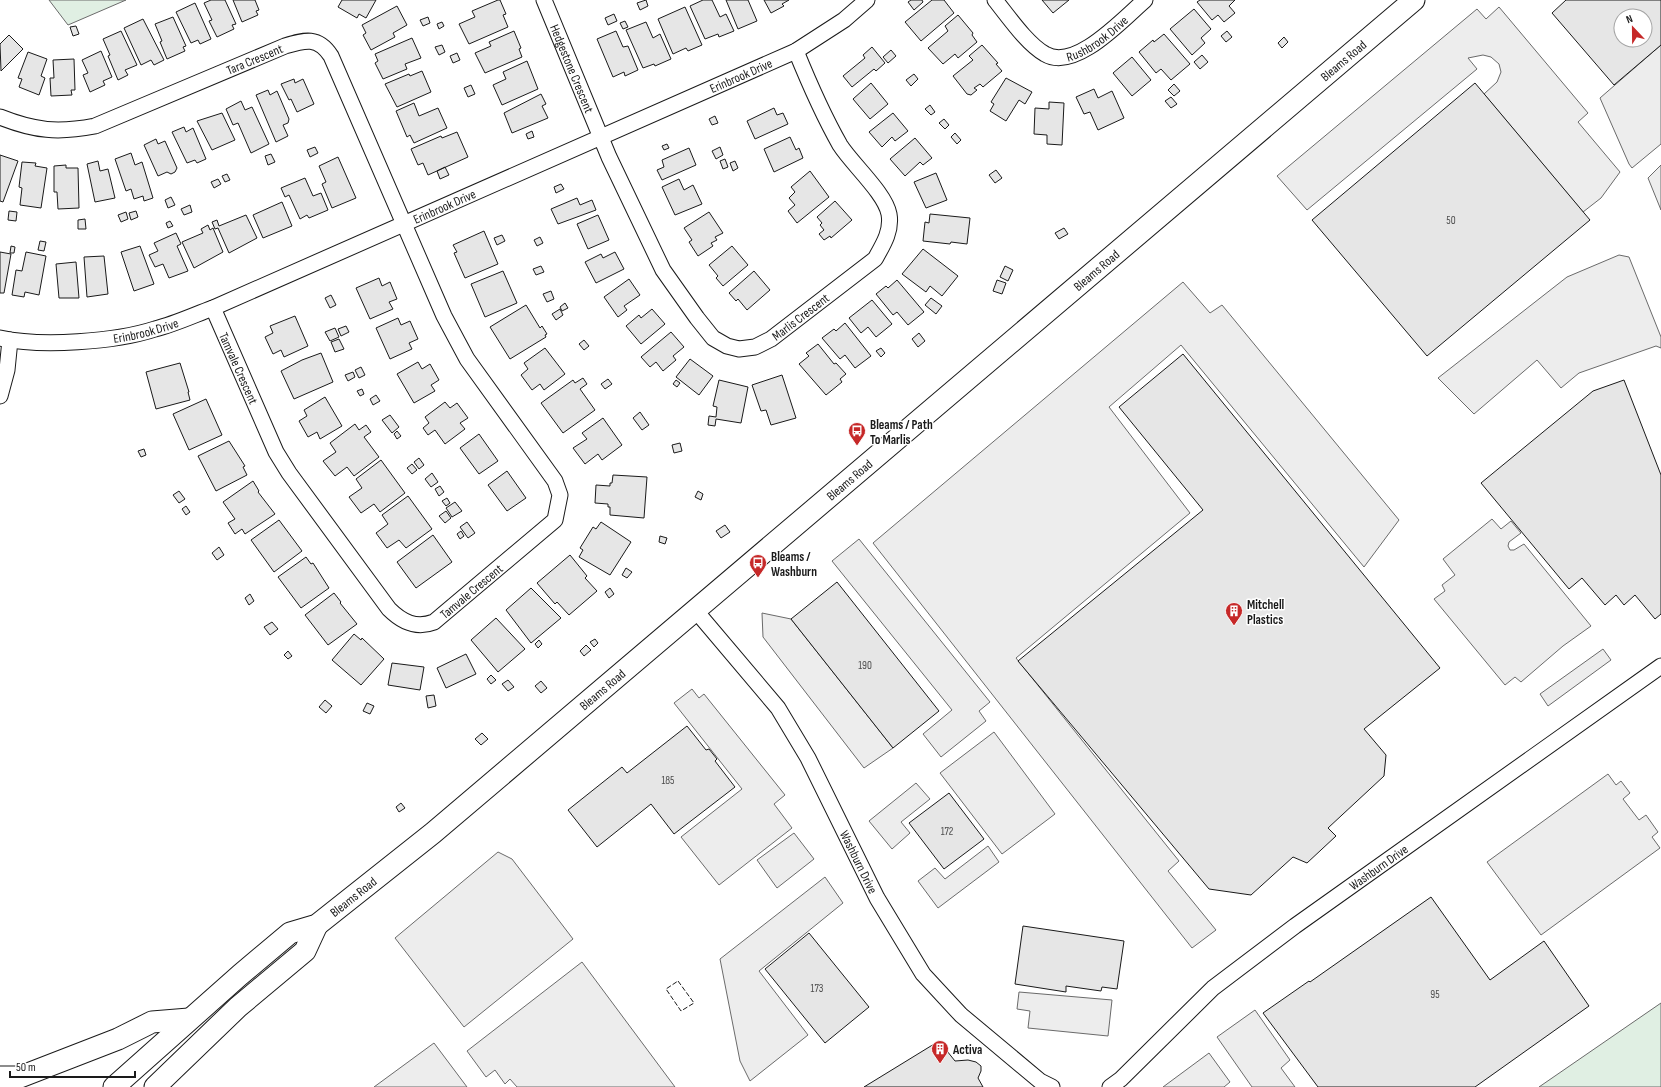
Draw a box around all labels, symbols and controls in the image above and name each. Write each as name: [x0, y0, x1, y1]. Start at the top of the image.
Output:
north arrow: [1613, 8, 1653, 48]
text: N: [1624, 12, 1635, 26]
street label: Rushbrook Drive: [1065, 13, 1132, 65]
street label: Hedgestone Crescent: [546, 22, 597, 115]
street label: Bleams Road: [1317, 37, 1370, 85]
street label: Tara Crescent: [224, 41, 285, 79]
street label: Erinbrook Drive: [707, 56, 775, 97]
street label: Erinbrook Drive: [411, 186, 478, 228]
house number: 50: [1446, 214, 1456, 227]
street label: Bleams Road: [1071, 247, 1123, 295]
street label: Marlis Crescent: [769, 290, 833, 344]
street label: Erinbrook Drive: [112, 315, 181, 347]
street label: Tamvale Crescent: [215, 330, 261, 407]
place label: Bleams / Path To Marlis: [870, 417, 933, 448]
bus stop icon: Bleams / Path To Marlis: [847, 421, 867, 446]
street label: Bleams Road: [824, 456, 876, 504]
place label: Bleams / Washburn: [771, 549, 817, 580]
bus stop icon: Bleams / Washburn: [748, 553, 768, 578]
street label: Tamvale Crescent: [437, 561, 506, 623]
place label: Mitchell Plastics: [1247, 597, 1285, 628]
building icon: Mitchell Plastics: [1224, 601, 1244, 626]
house number: 190: [858, 659, 872, 672]
street label: Bleams Road: [577, 666, 629, 714]
house number: 185: [661, 774, 675, 787]
house number: 172: [941, 825, 954, 838]
street label: Washburn Drive: [836, 828, 881, 896]
street label: Washburn Drive: [1346, 841, 1411, 894]
street label: Bleams Road: [327, 874, 380, 921]
house number: 173: [811, 982, 824, 995]
house number: 95: [1430, 988, 1440, 1001]
building icon: Activa: [930, 1039, 950, 1064]
place label: Activa: [952, 1042, 982, 1058]
scale bar: [10, 1053, 135, 1079]
text: 50 m: [16, 1060, 36, 1075]

